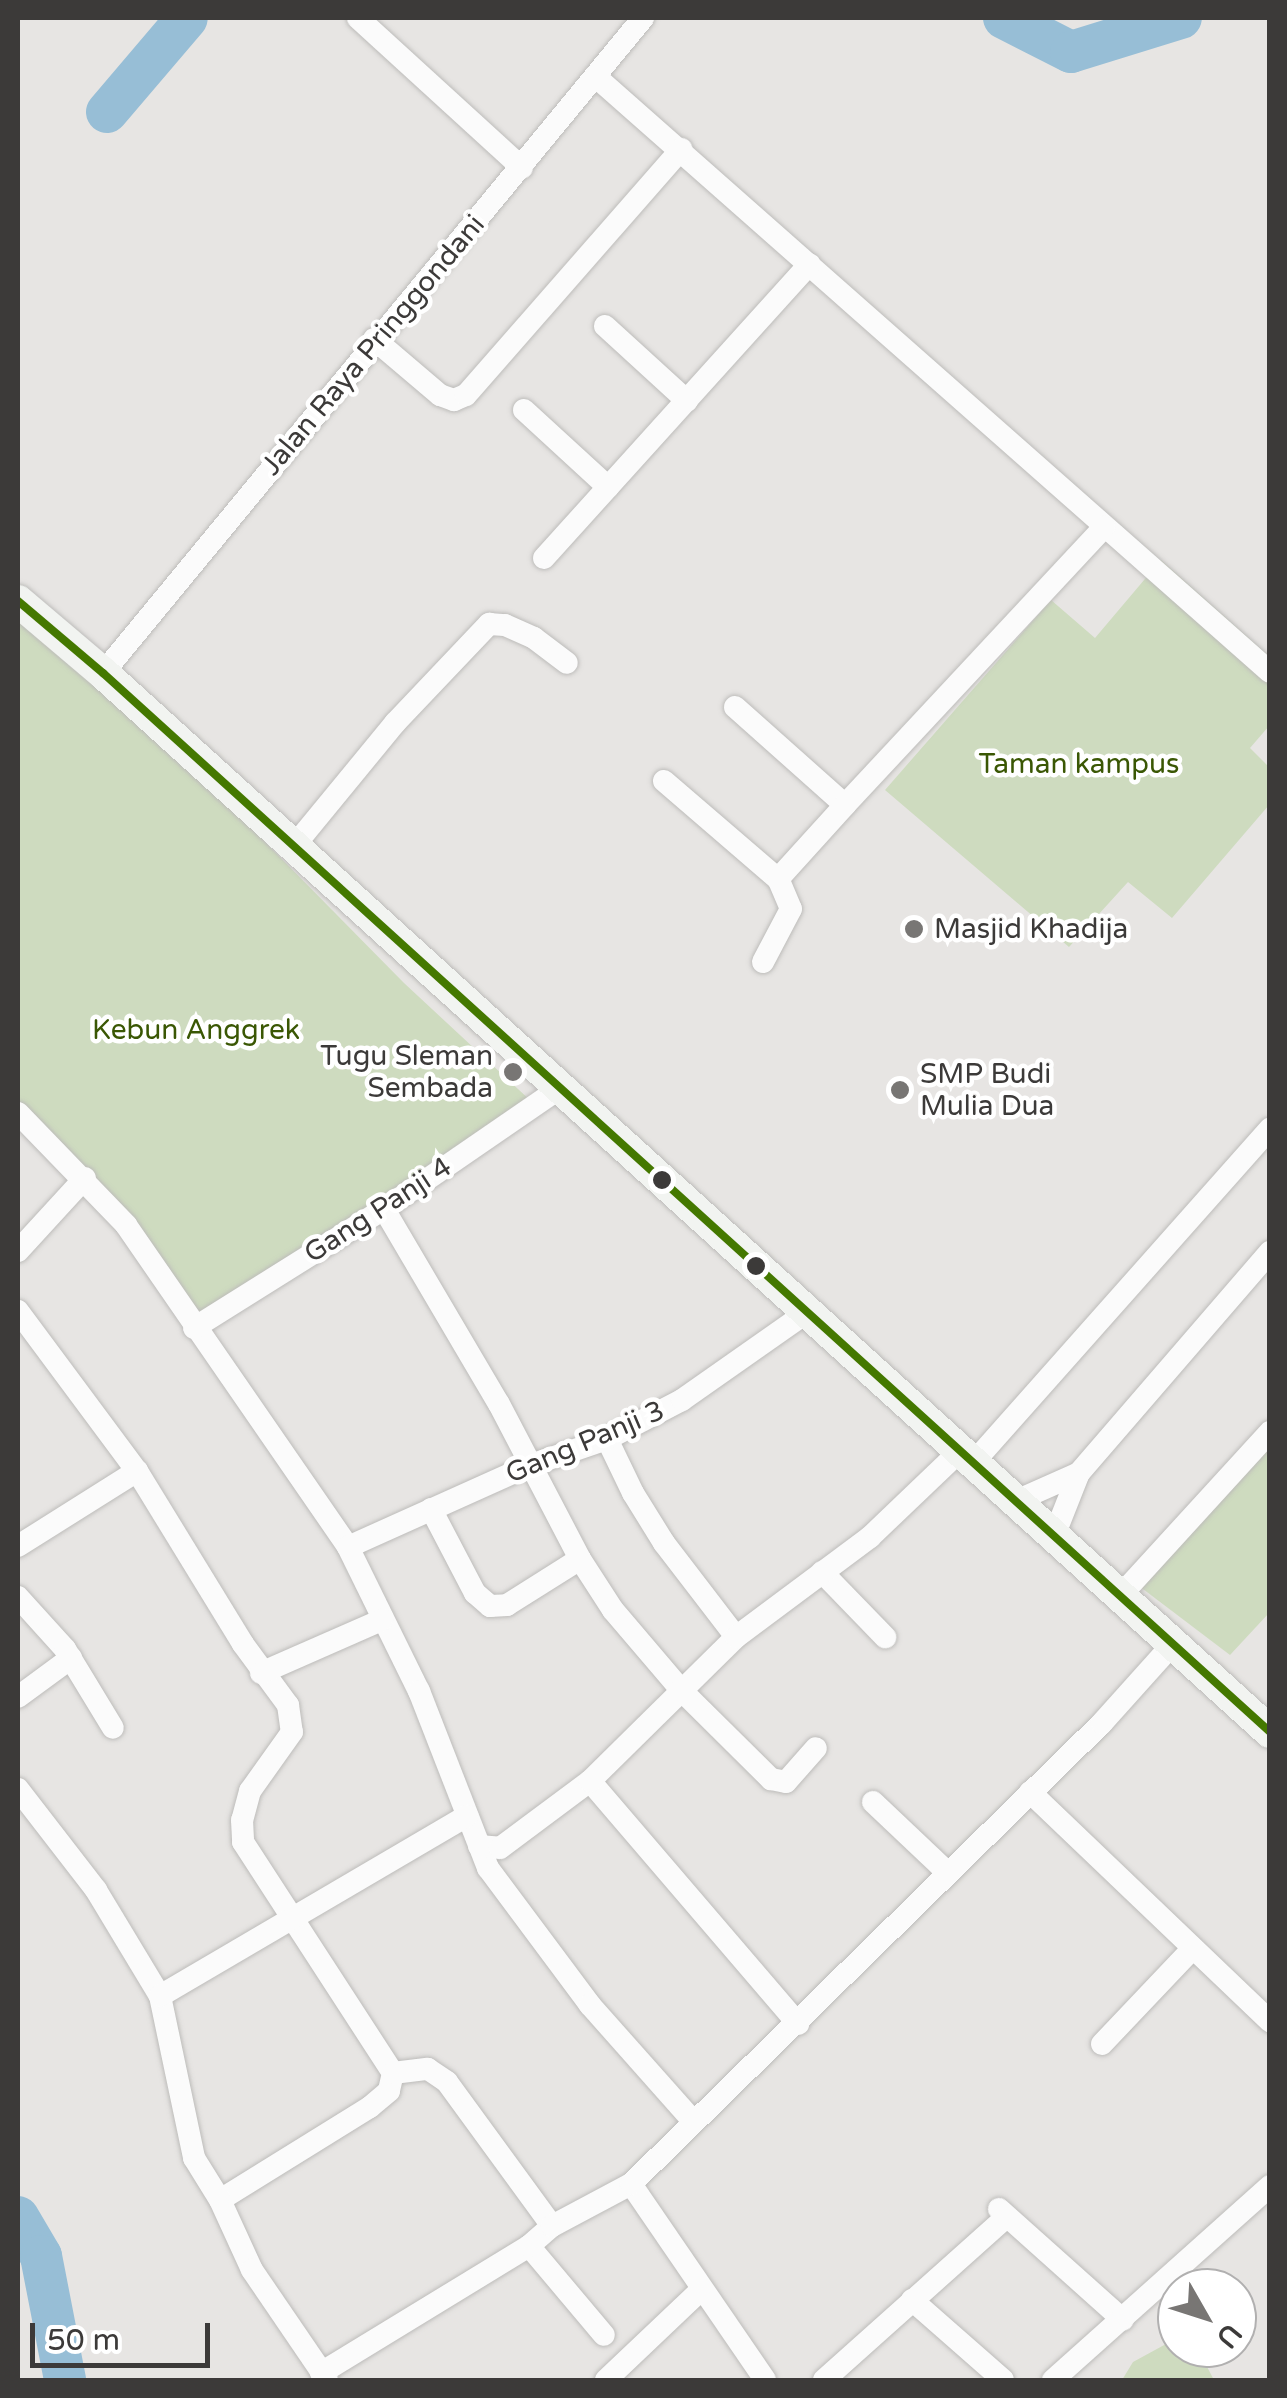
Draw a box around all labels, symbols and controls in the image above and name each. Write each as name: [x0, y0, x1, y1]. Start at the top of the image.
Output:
street label: Jalan Raya Pringgondani: [254, 208, 492, 482]
park label: Taman kampus: [979, 747, 1179, 781]
place label: Masjid Khadija: [934, 912, 1128, 946]
marker: Masjid Khadija: [903, 918, 925, 940]
park label: Kebun Anggrek: [92, 1013, 300, 1047]
place label: Tugu Sleman Sembada: [320, 1039, 493, 1105]
place label: SMP Budi Mulia Dua: [920, 1057, 1054, 1123]
marker: Tugu Sleman Sembada: [502, 1061, 524, 1083]
marker: SMP Budi Mulia Dua: [889, 1079, 911, 1101]
street label: Gang Panji 4: [298, 1150, 458, 1270]
unlabelled marker: [652, 1170, 672, 1190]
unlabelled marker: [746, 1256, 766, 1276]
street label: Gang Panji 3: [501, 1394, 669, 1490]
north arrow: [1157, 2268, 1257, 2368]
scale bar: [35, 2303, 215, 2365]
text: U: [1209, 2317, 1249, 2355]
text: 50 m: [47, 2322, 120, 2359]

